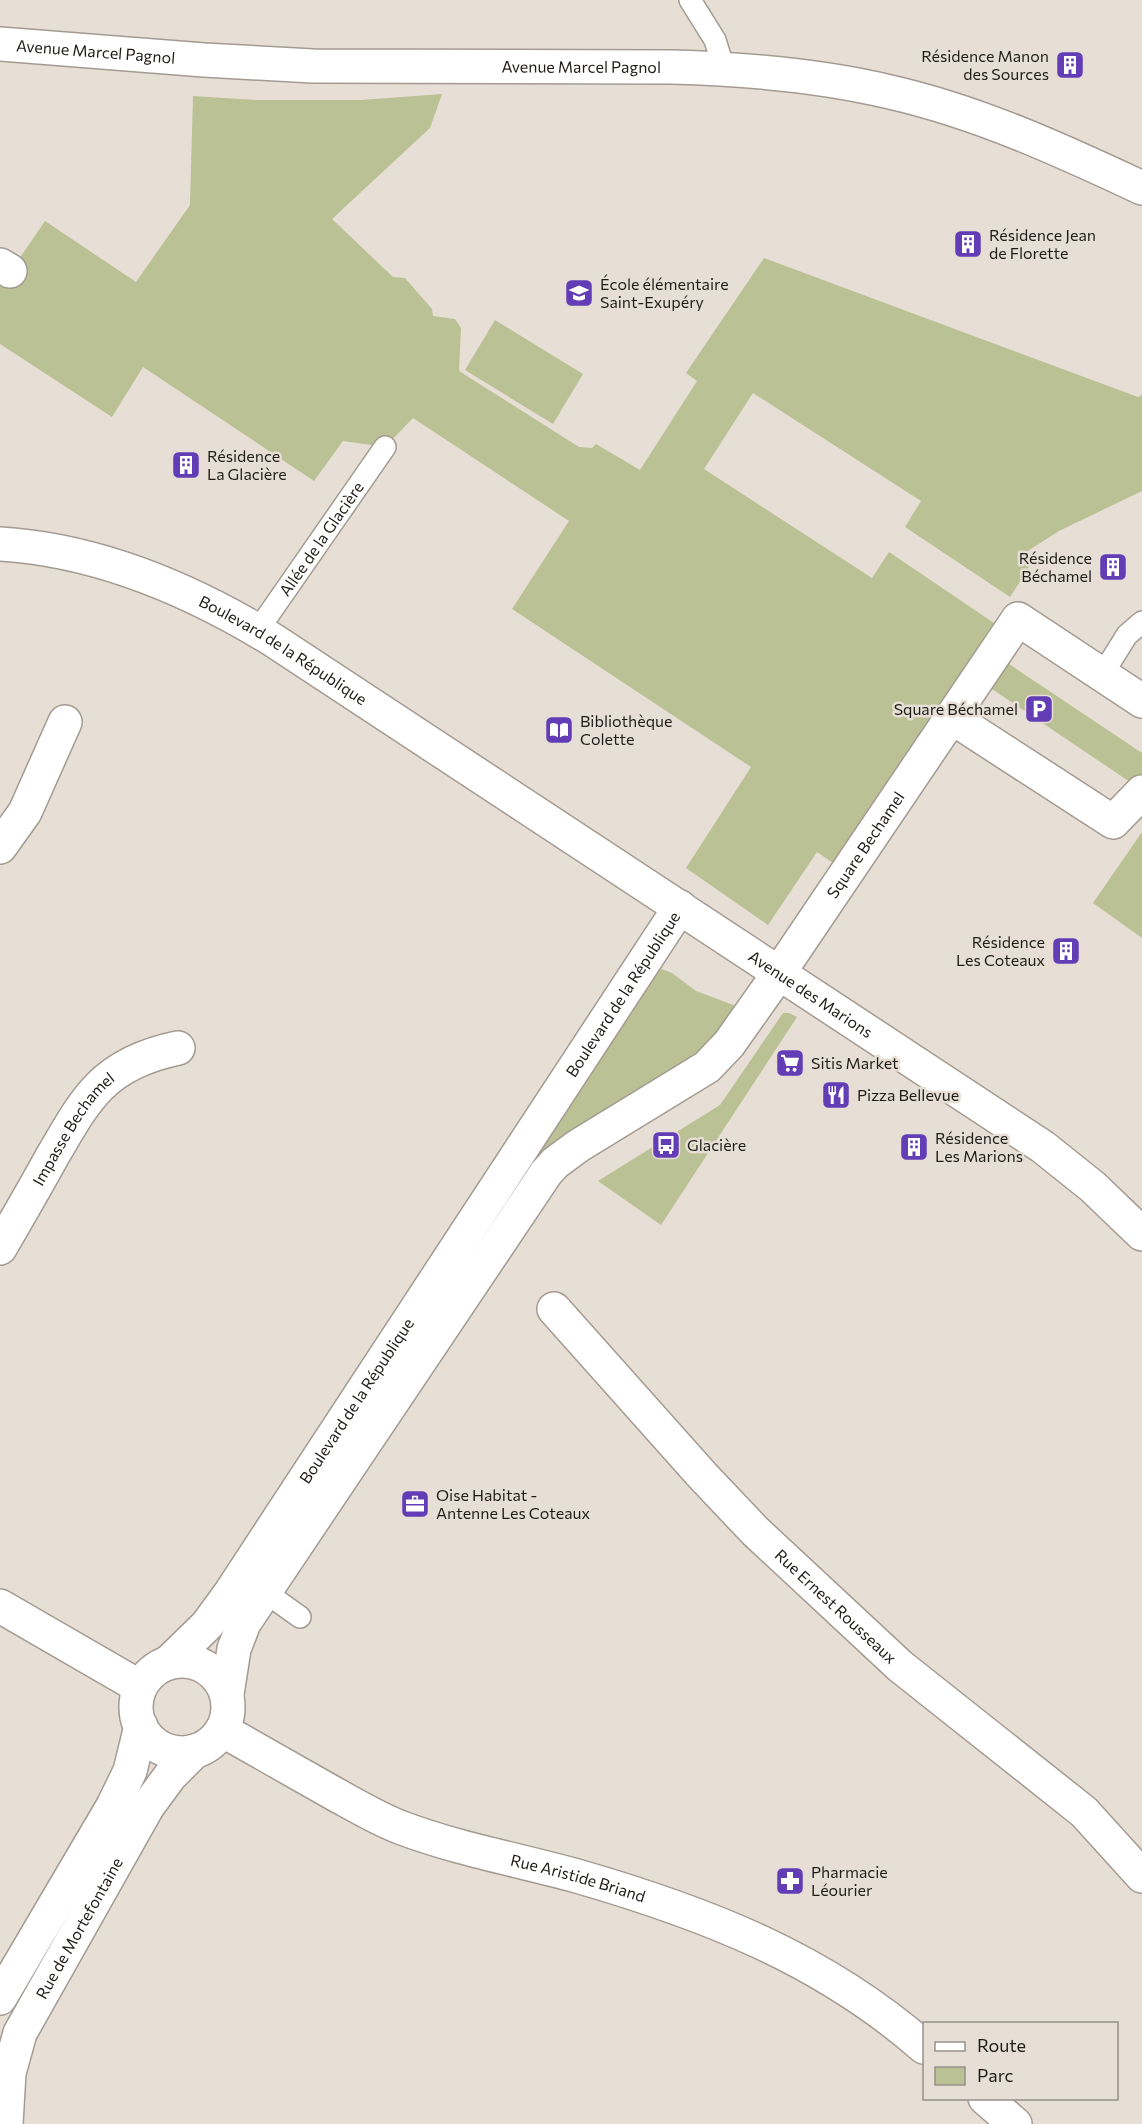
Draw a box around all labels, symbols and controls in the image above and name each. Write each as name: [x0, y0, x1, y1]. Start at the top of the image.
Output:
street label: Avenue Marcel Pagnol: [15, 35, 176, 67]
place label: Résidence Manon des Sources: [921, 46, 1049, 83]
building icon: Résidence Manon des Sources: [1054, 49, 1086, 81]
street label: Avenue Marcel Pagnol: [501, 57, 661, 76]
place label: Résidence Jean de Florette: [989, 225, 1096, 262]
building icon: Résidence Jean de Florette: [952, 228, 984, 260]
place label: École élémentaire Saint-Exupéry: [600, 274, 729, 311]
school or university icon: École élémentaire Saint-Exupéry: [563, 277, 595, 309]
place label: Résidence La Glacière: [207, 446, 287, 483]
building icon: Résidence La Glacière: [170, 449, 202, 481]
street label: Allée de la Glacière: [275, 478, 367, 599]
place label: Résidence Béchamel: [1019, 548, 1092, 585]
building icon: Résidence Béchamel: [1097, 551, 1129, 583]
street label: Boulevard de la République: [196, 591, 371, 708]
parking icon: Square Béchamel: [1023, 693, 1055, 725]
place label: Square Béchamel: [894, 699, 1018, 718]
place label: Bibliothèque Colette: [580, 711, 672, 748]
library icon: Bibliothèque Colette: [543, 714, 575, 746]
street label: Square Bechamel: [822, 788, 908, 901]
street label: Boulevard de la République: [561, 908, 683, 1080]
place label: Résidence Les Coteaux: [956, 932, 1045, 969]
building icon: Résidence Les Coteaux: [1050, 935, 1082, 967]
street label: Avenue des Marions: [745, 946, 877, 1041]
supermarket icon: Sitis Market: [774, 1047, 806, 1079]
place label: Sitis Market: [811, 1053, 899, 1072]
street label: Impasse Bechamel: [28, 1068, 117, 1189]
restaurant icon: Pizza Bellevue: [820, 1079, 852, 1111]
place label: Pizza Bellevue: [857, 1085, 959, 1104]
place label: Résidence Les Marions: [935, 1128, 1023, 1165]
bus stop icon: Glacière: [650, 1129, 682, 1161]
building icon: Résidence Les Marions: [898, 1131, 930, 1163]
place label: Glacière: [687, 1135, 746, 1154]
street label: Boulevard de la République: [295, 1314, 417, 1487]
place label: Oise Habitat - Antenne Les Coteaux: [436, 1485, 590, 1522]
office icon: Oise Habitat - Antenne Les Coteaux: [399, 1488, 431, 1520]
street label: Rue Ernest Rousseaux: [772, 1545, 901, 1667]
street label: Rue Aristide Briand: [509, 1850, 648, 1905]
street label: Rue de Mortefontaine: [31, 1854, 126, 2002]
place label: Pharmacie Léourier: [811, 1862, 888, 1899]
pharmacy icon: Pharmacie Léourier: [774, 1865, 806, 1897]
legend: [923, 2022, 1118, 2100]
text: Route: [977, 2034, 1026, 2056]
text: Parc: [977, 2064, 1014, 2086]

